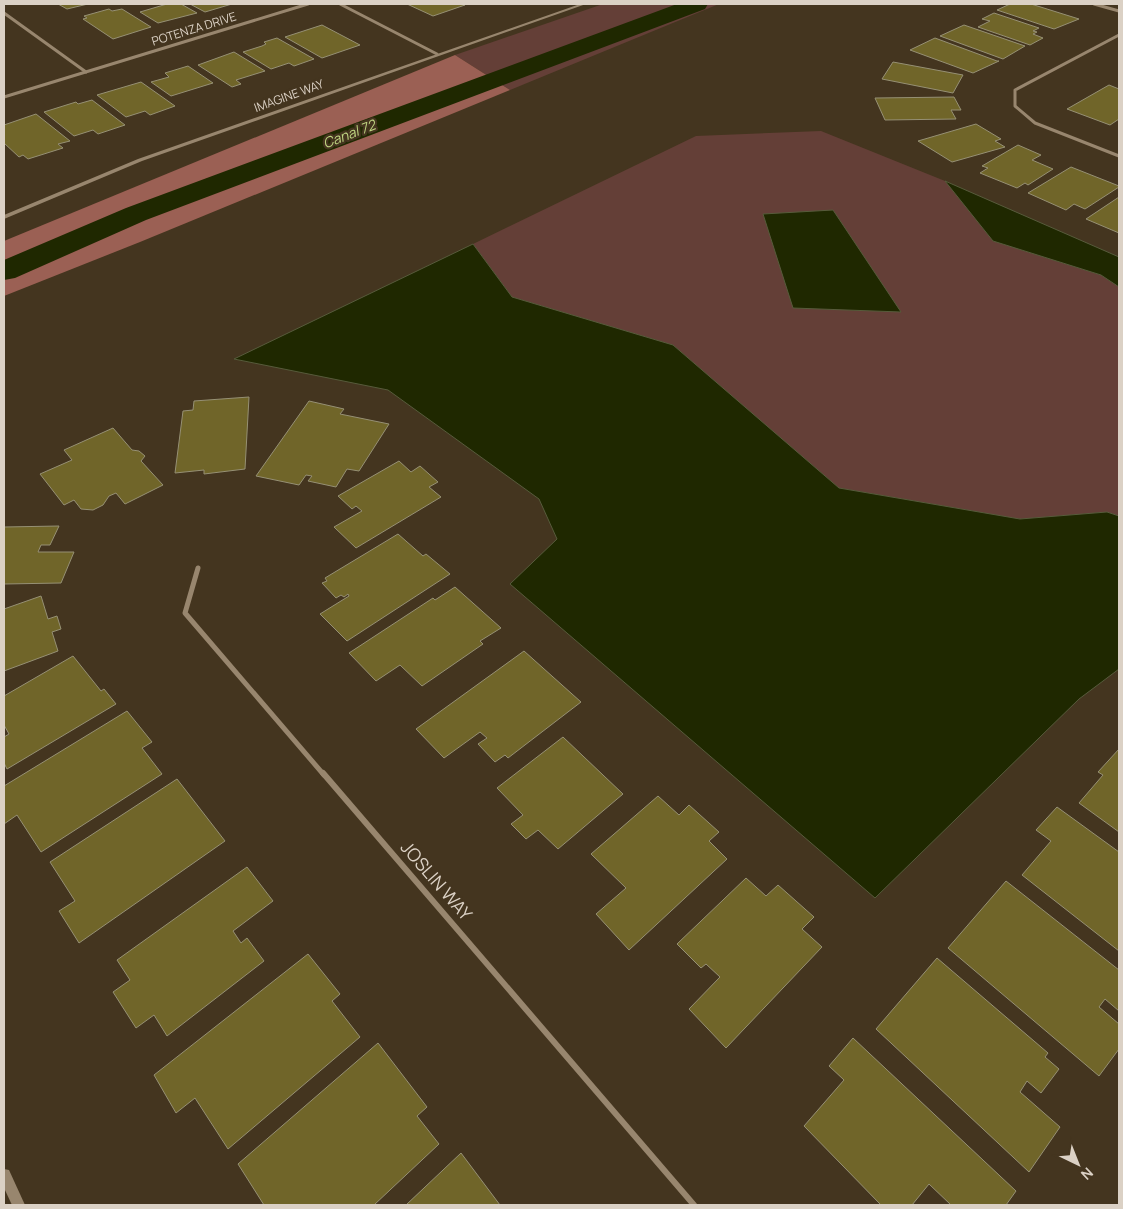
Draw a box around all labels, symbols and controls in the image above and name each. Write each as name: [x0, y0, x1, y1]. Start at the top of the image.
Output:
street label: POTENZA DRIVE: [149, 8, 238, 49]
street label: IMAGINE WAY: [252, 75, 326, 116]
water label: Canal 72: [320, 114, 380, 152]
street label: JOSLIN WAY: [396, 836, 479, 926]
north arrow: [1053, 1139, 1103, 1189]
text: N: [1077, 1163, 1097, 1184]

